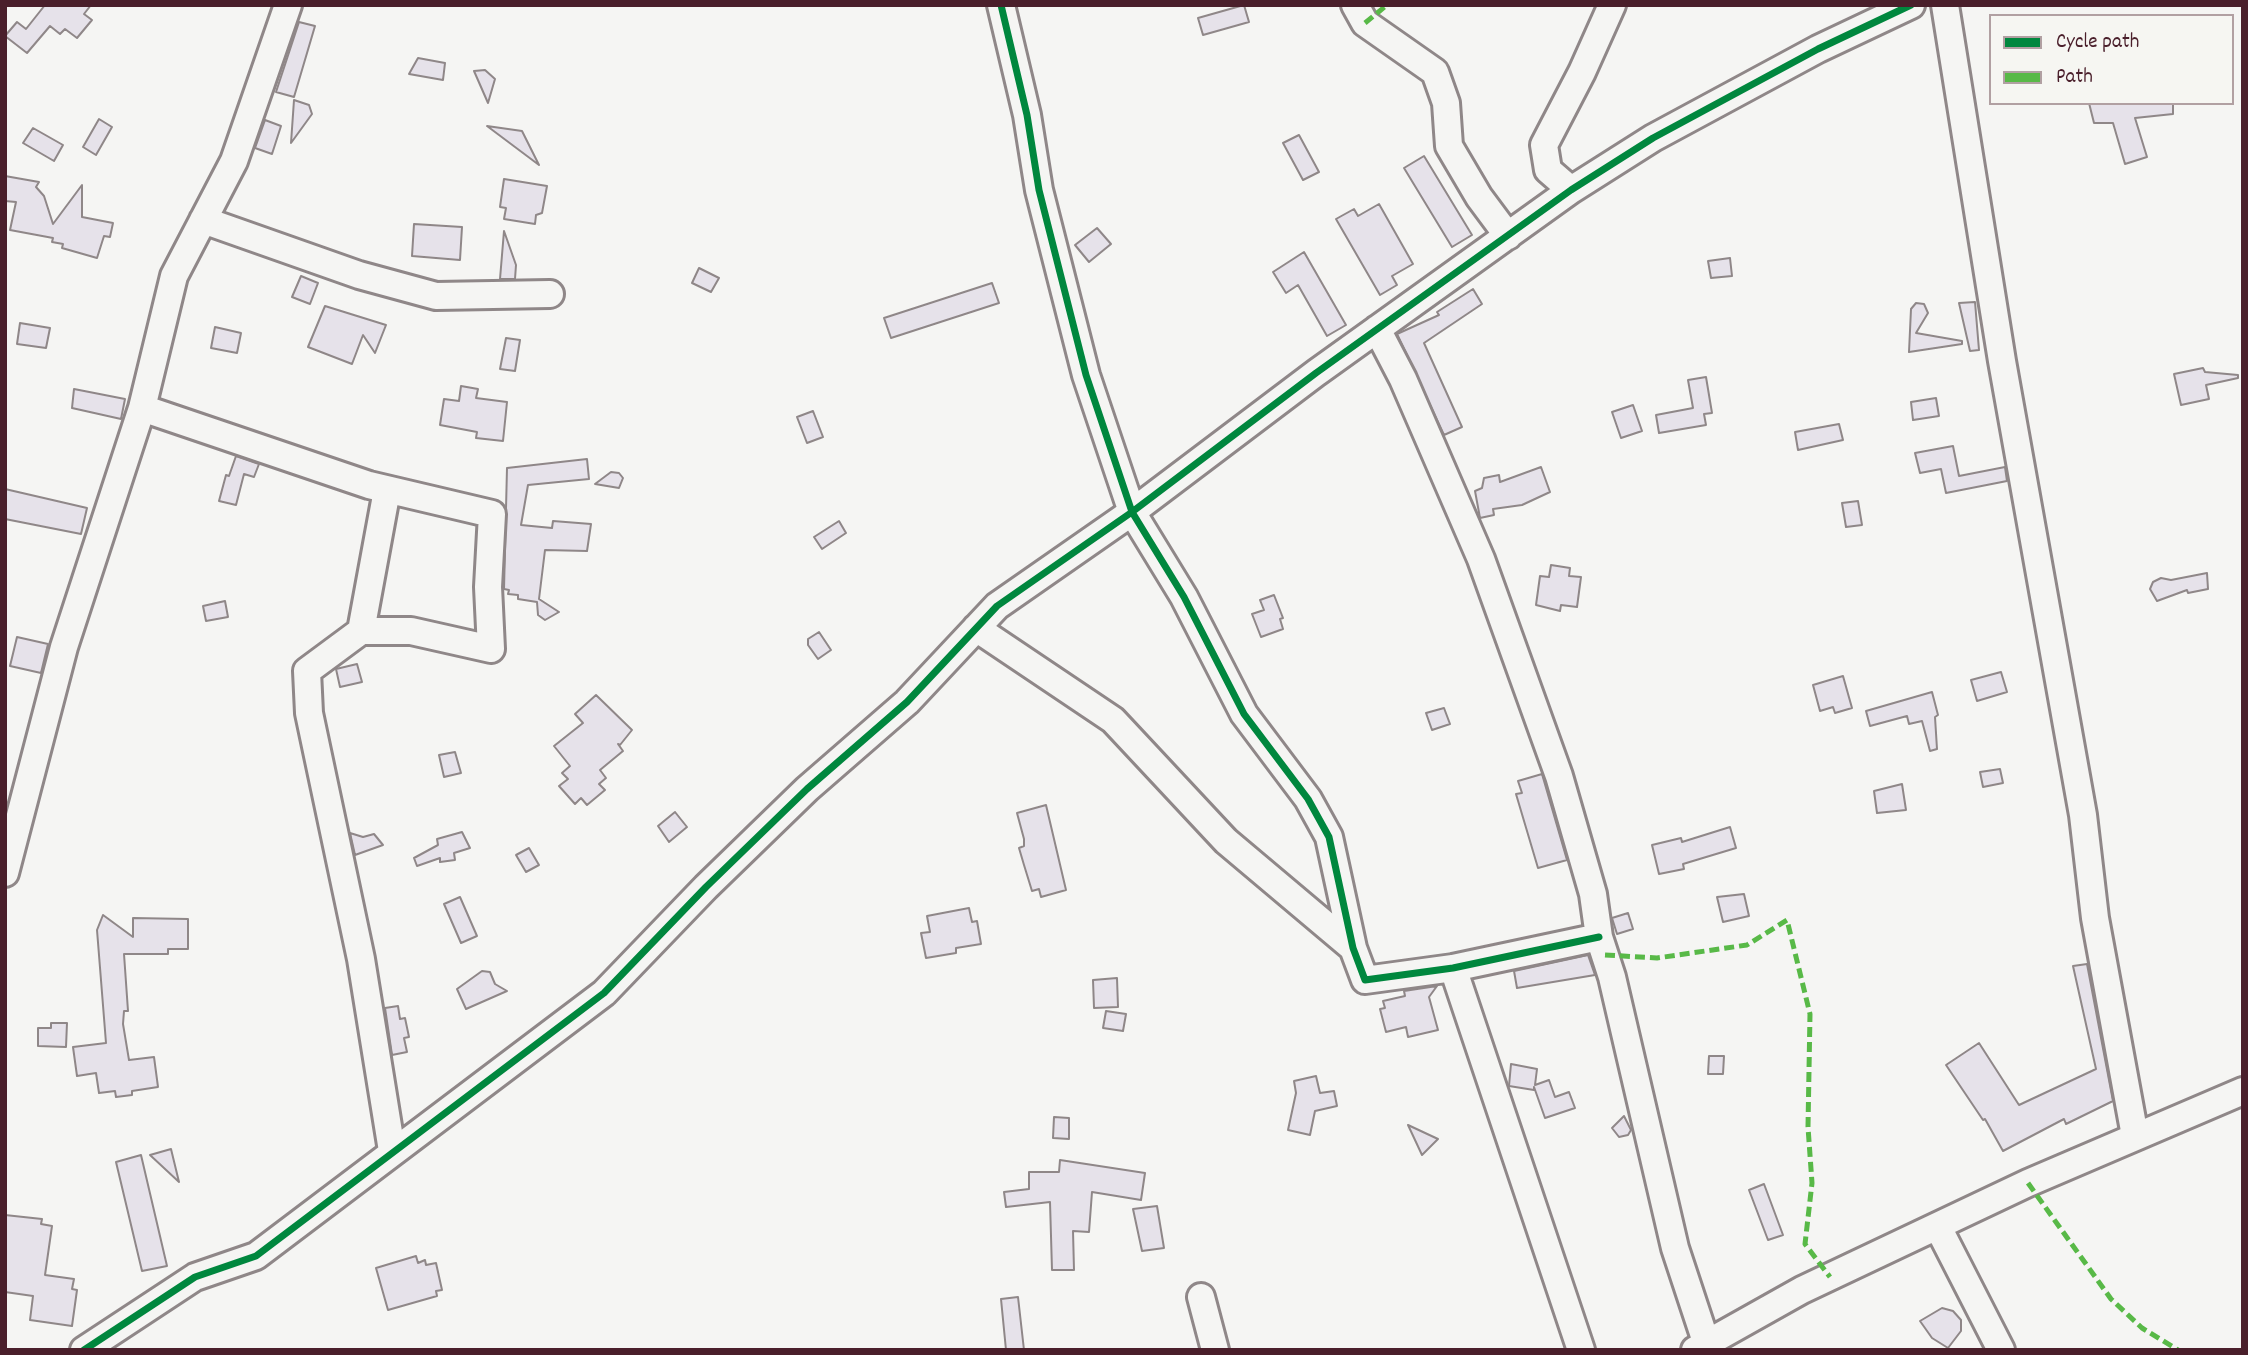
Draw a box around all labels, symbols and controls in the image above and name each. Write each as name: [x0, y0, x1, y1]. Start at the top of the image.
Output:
legend: [1989, 14, 2234, 105]
text: Cycle path: [2056, 28, 2139, 58]
text: Path: [2056, 63, 2093, 93]

